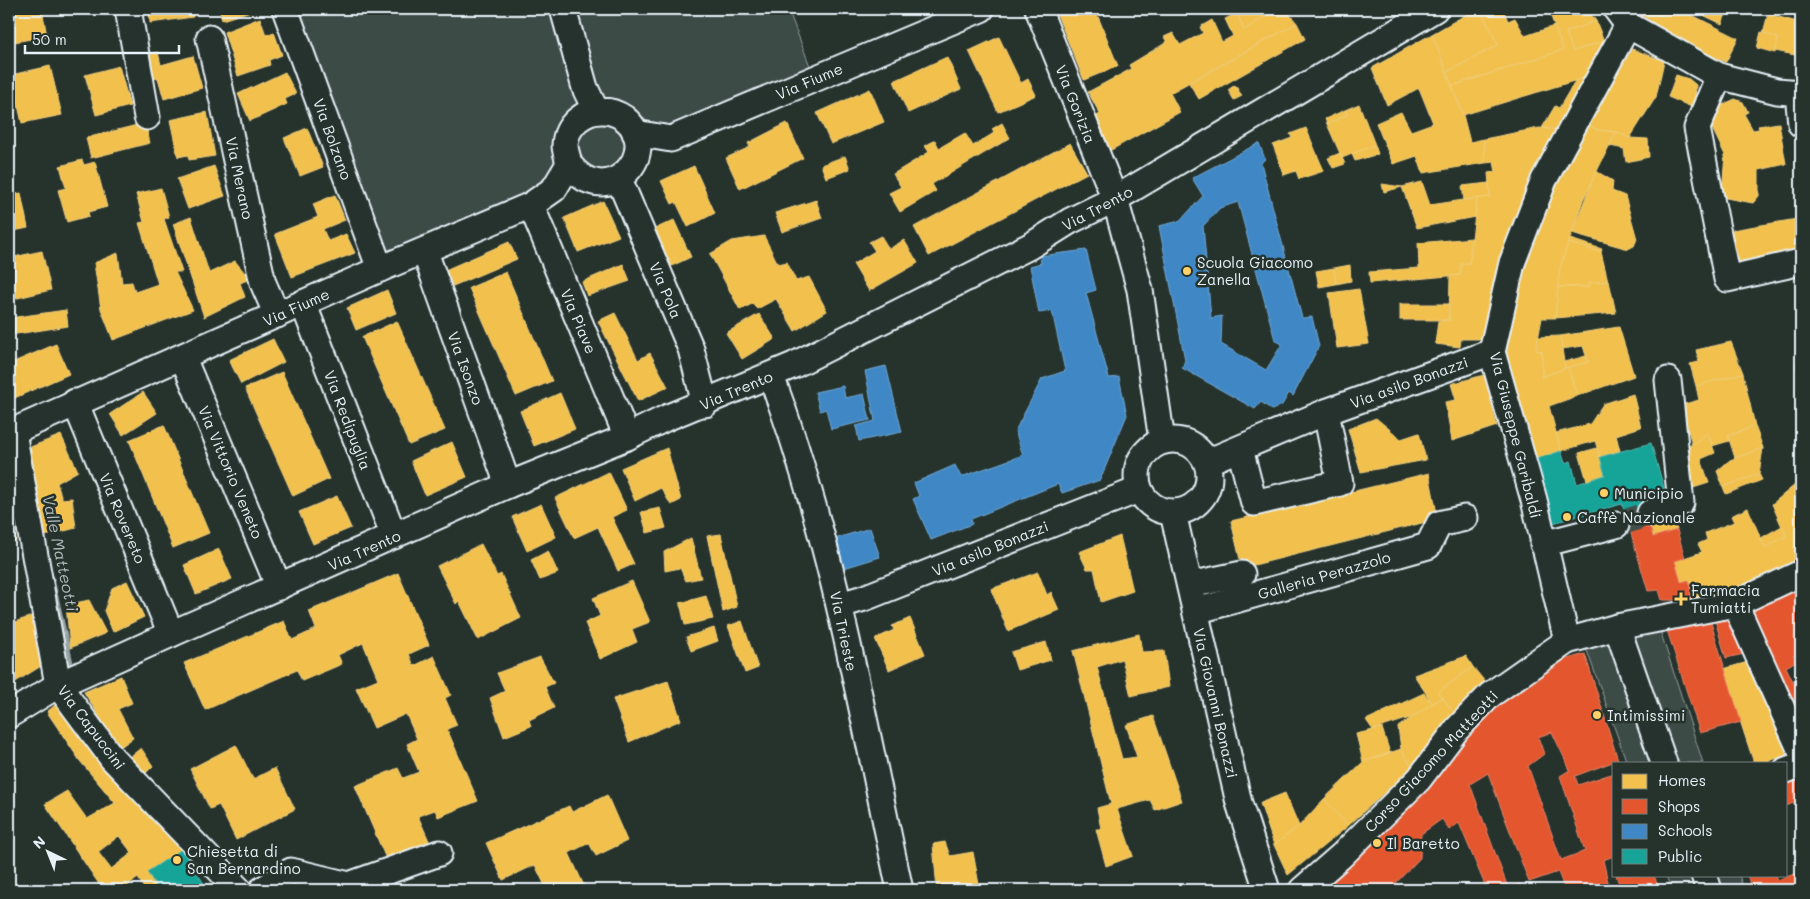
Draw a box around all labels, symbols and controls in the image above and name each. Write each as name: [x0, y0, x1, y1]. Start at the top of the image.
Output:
scale bar: [25, 22, 179, 54]
text: 50 m: [32, 29, 67, 49]
street label: Via Fiume: [773, 58, 845, 104]
street label: Via Gorizia: [1051, 62, 1101, 146]
street label: Via Bolzano: [309, 96, 357, 183]
street label: Via Merano: [222, 135, 259, 221]
street label: Via Trento: [1058, 181, 1136, 235]
place label: Scuola Giacomo Zanella: [1197, 252, 1313, 289]
street label: Via Pola: [645, 259, 687, 321]
marker: Scuola Giacomo Zanella: [1181, 265, 1193, 277]
street label: Via Fiume: [260, 283, 332, 331]
street label: Via Piave: [556, 285, 602, 357]
street label: Via Isonzo: [443, 329, 489, 408]
street label: Via Giuseppe Garibaldi: [1486, 350, 1546, 520]
street label: Via asilo Bonazzi: [1347, 351, 1471, 413]
street label: Via Trento: [696, 366, 776, 414]
street label: Via Redipuglia: [320, 367, 376, 473]
street label: Via Vittorio Veneto: [194, 402, 268, 542]
street label: Via Rovereto: [95, 470, 151, 566]
place label: Municipio: [1614, 483, 1683, 503]
marker: Municipio: [1598, 487, 1610, 499]
water label: Valle Matteotti: [38, 493, 84, 613]
place label: Caffè Nazionale: [1577, 507, 1695, 527]
marker: Caffè Nazionale: [1561, 511, 1573, 523]
street label: Via asilo Bonazzi: [929, 515, 1051, 581]
street label: Via Trento: [325, 525, 403, 575]
street label: Galleria Perazzolo: [1255, 546, 1393, 604]
place label: Farmacia Tumiatti: [1691, 580, 1760, 617]
street label: Via Trieste: [826, 589, 862, 673]
marker: Farmacia Tumiatti: [1675, 593, 1687, 605]
street label: Via Giovanni Bonazzi: [1189, 626, 1243, 780]
street label: Via Capuccini: [54, 681, 130, 773]
street label: Corso Giacomo Matteotti: [1360, 686, 1502, 836]
place label: Intimissimi: [1607, 705, 1685, 725]
marker: Intimissimi: [1591, 709, 1603, 721]
legend: [1612, 762, 1788, 876]
text: Homes: [1658, 770, 1706, 790]
text: Shops: [1658, 796, 1700, 816]
text: Schools: [1658, 820, 1713, 840]
north arrow: [22, 826, 72, 876]
text: N: [28, 832, 49, 853]
place label: Il Baretto: [1387, 833, 1460, 853]
marker: Il Baretto: [1371, 837, 1383, 849]
place label: Chiesetta di San Bernardino: [187, 841, 301, 878]
text: Public: [1658, 846, 1702, 866]
marker: Chiesetta di San Bernardino: [171, 854, 183, 866]

